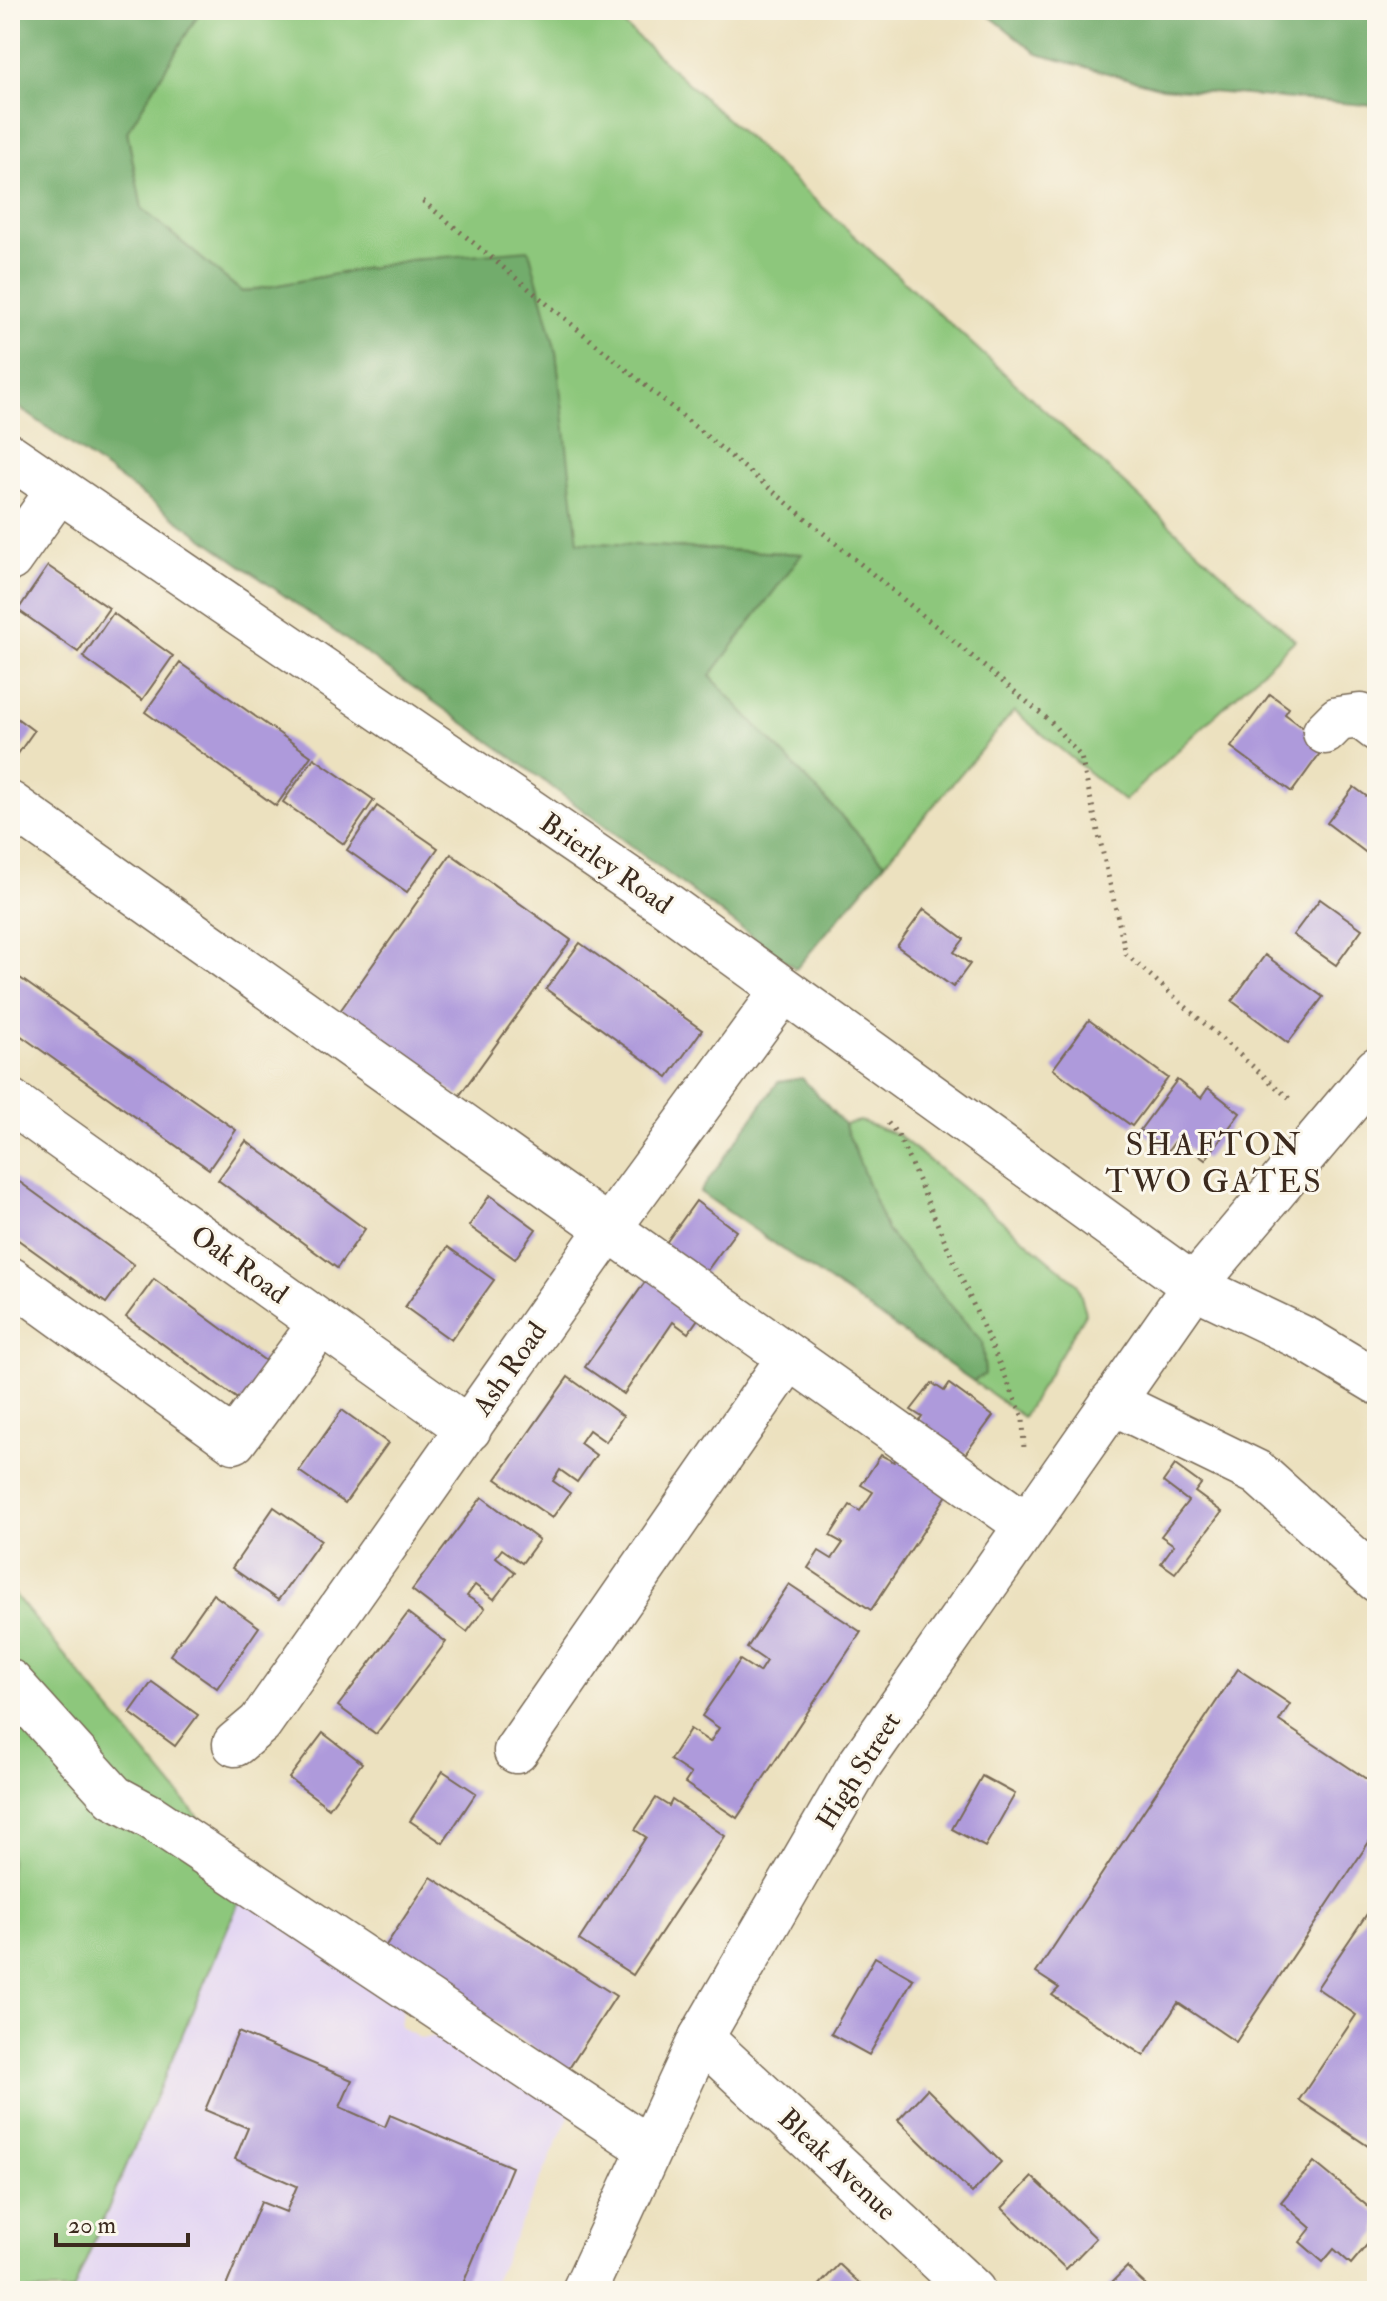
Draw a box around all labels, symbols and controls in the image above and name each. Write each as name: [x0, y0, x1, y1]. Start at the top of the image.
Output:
street label: Brierley Road: [533, 806, 679, 922]
district label: SHAFTON TWO GATES: [1105, 1125, 1323, 1202]
street label: Oak Road: [183, 1218, 295, 1312]
street label: Ash Road: [465, 1315, 555, 1423]
street label: High Street: [809, 1706, 909, 1836]
street label: Bleak Avenue: [771, 2101, 904, 2229]
scale bar: [56, 2197, 188, 2247]
text: 20 m: [68, 2210, 117, 2241]

